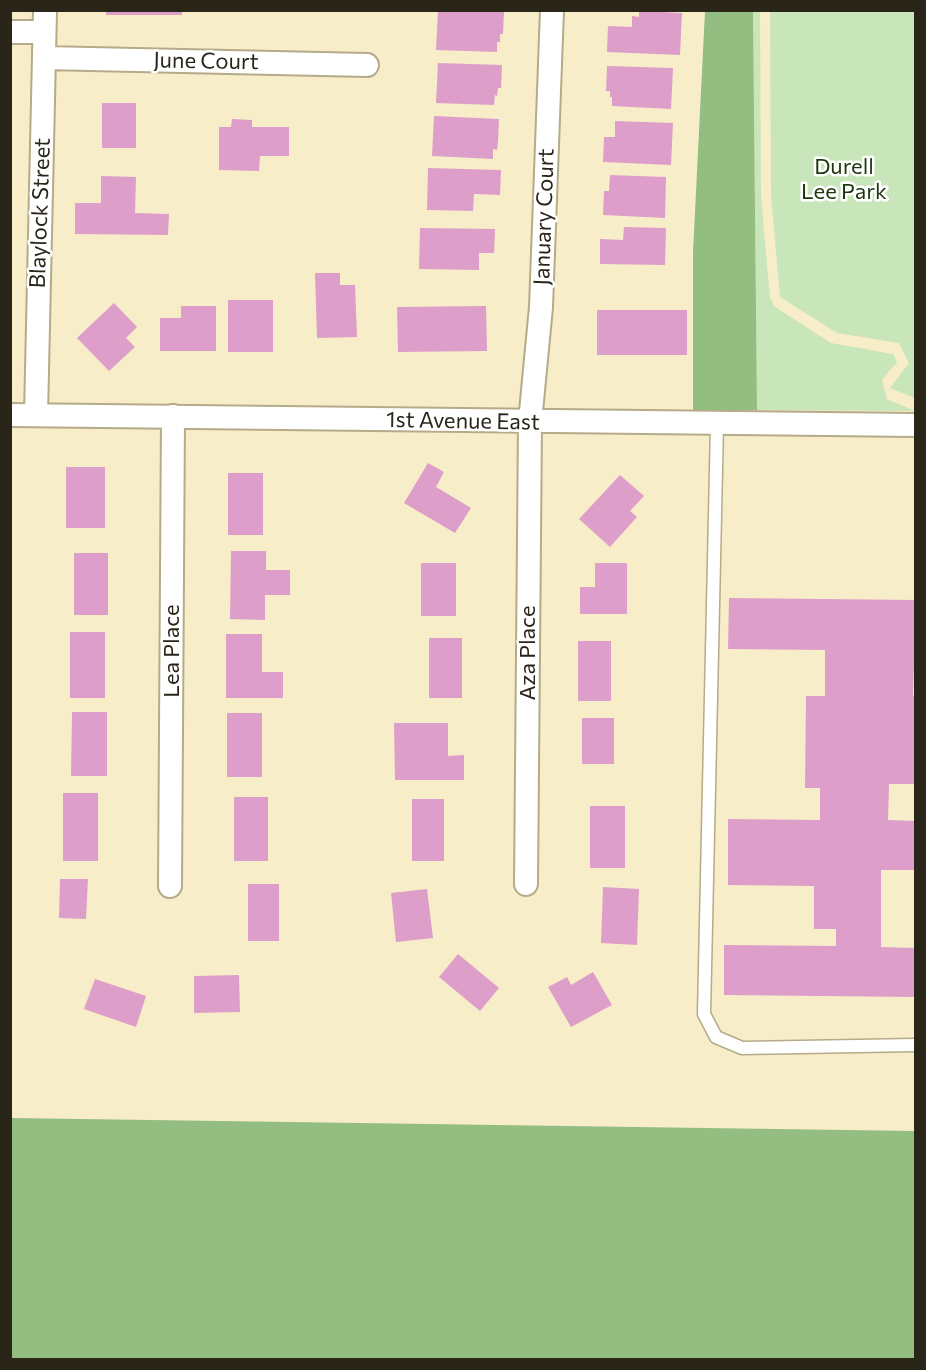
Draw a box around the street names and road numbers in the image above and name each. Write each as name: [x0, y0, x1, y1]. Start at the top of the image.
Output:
street label: June Court: [153, 47, 259, 75]
street label: Blaylock Street: [24, 137, 56, 289]
street label: January Court: [528, 148, 560, 286]
street label: 1st Avenue East: [386, 406, 540, 436]
street label: Lea Place: [159, 604, 185, 698]
street label: Aza Place: [515, 605, 541, 701]

